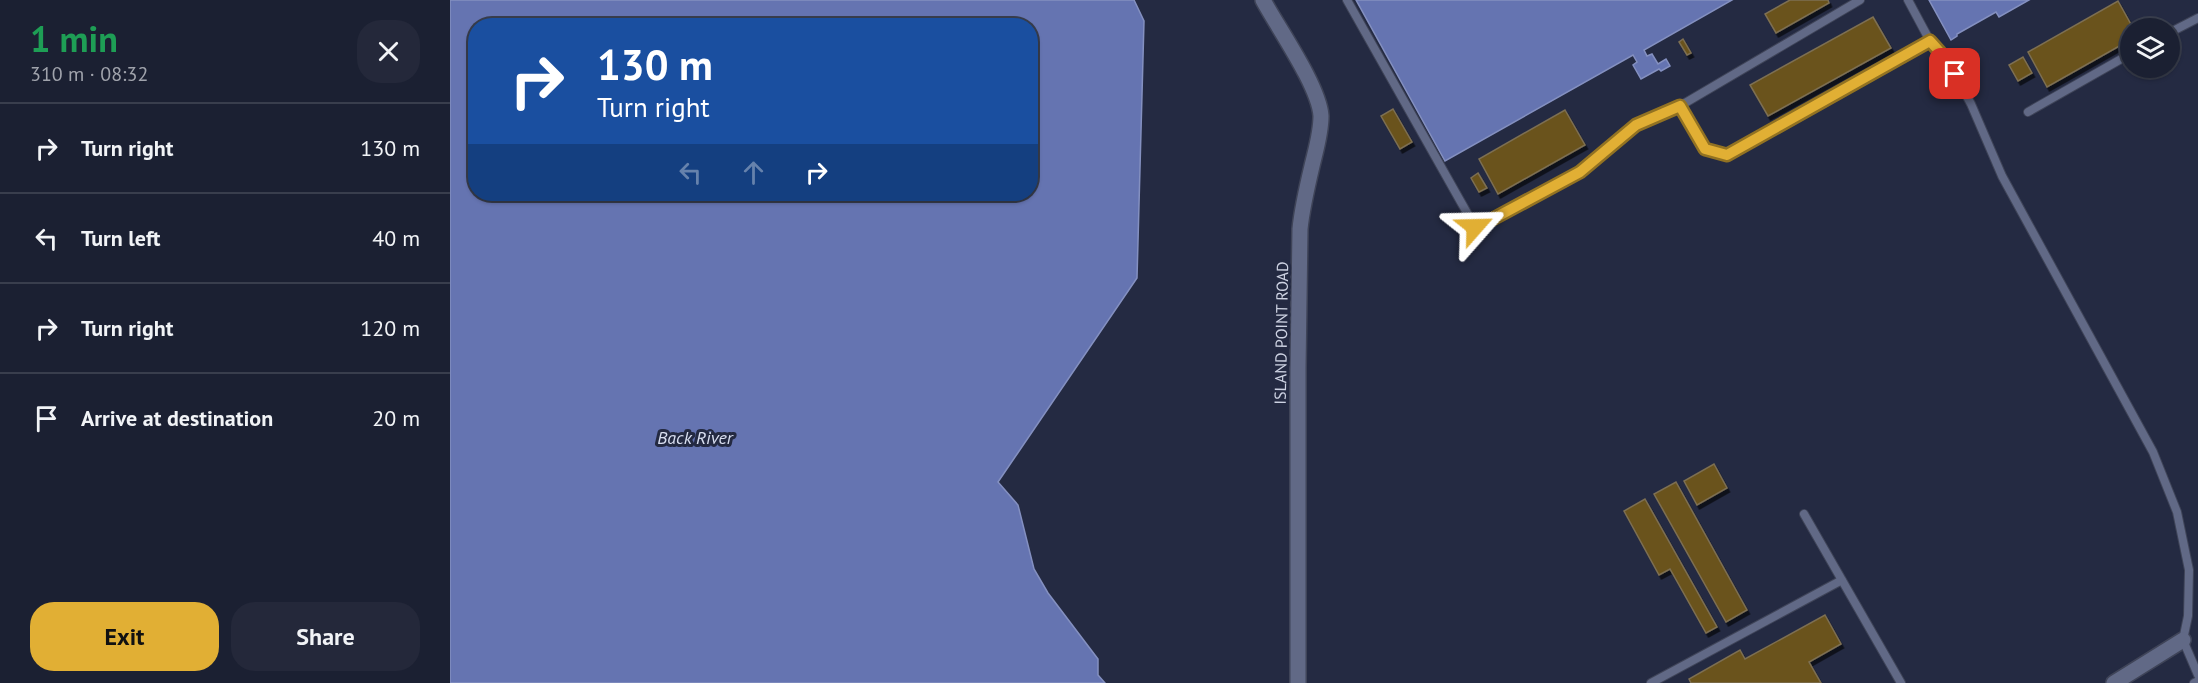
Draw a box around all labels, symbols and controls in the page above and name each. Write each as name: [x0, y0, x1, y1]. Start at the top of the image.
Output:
text: 1 min: [30, 15, 118, 62]
map controls: [2120, 18, 2180, 78]
button: layers: [2120, 18, 2180, 78]
button: close: [357, 20, 420, 83]
text: 130 m: [597, 37, 713, 92]
icon: right: [498, 42, 576, 120]
pin: [1929, 48, 1980, 99]
icon: arrive: [1938, 57, 1971, 90]
text: 310 m · 08:32: [30, 61, 148, 87]
text: Turn right: [597, 90, 710, 124]
icon: right: [30, 132, 63, 165]
text: Turn right: [81, 134, 173, 162]
text: 130 m: [360, 134, 420, 162]
icon: left: [674, 156, 707, 189]
icon: ahead: [737, 156, 770, 189]
icon: right: [800, 156, 833, 189]
position arrow: [1443, 195, 1507, 259]
icon: left: [30, 222, 63, 255]
text: Turn left: [81, 224, 161, 252]
text: 40 m: [372, 224, 420, 252]
street label: ISLAND POINT ROAD: [1270, 261, 1292, 405]
icon: right: [30, 312, 63, 345]
text: Turn right: [81, 314, 173, 342]
text: 120 m: [360, 314, 420, 342]
icon: arrive: [30, 402, 63, 435]
text: Arrive at destination: [81, 404, 273, 432]
text: 20 m: [372, 404, 420, 432]
water label: Back River: [657, 426, 734, 449]
button: Exit: [30, 602, 219, 671]
button: Share: [231, 602, 420, 671]

